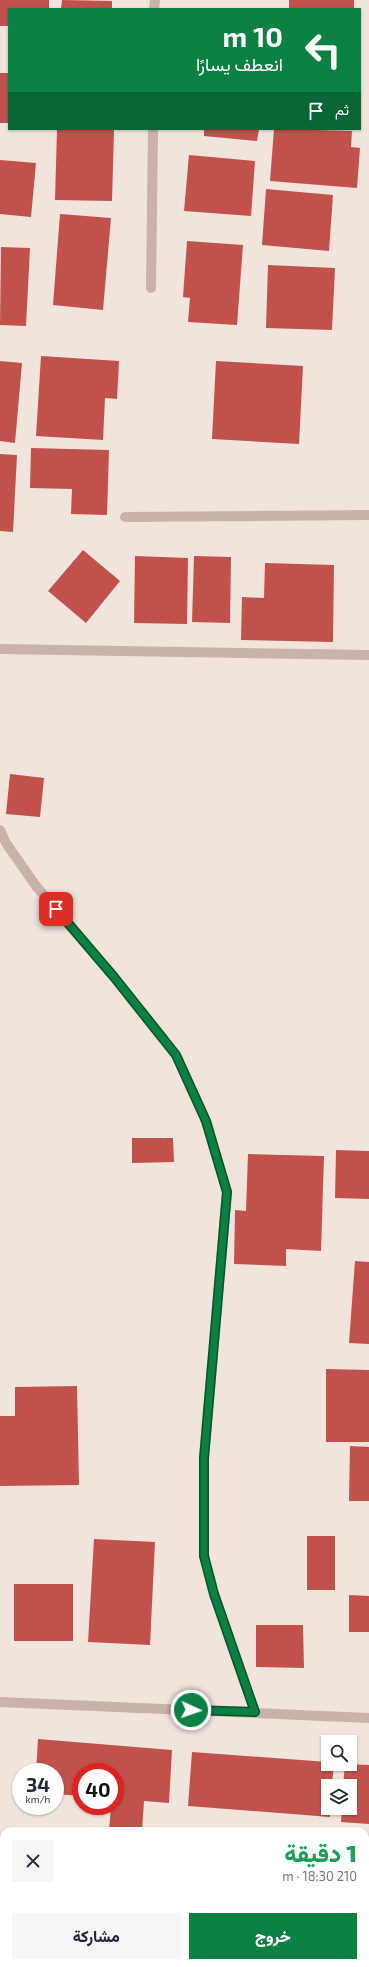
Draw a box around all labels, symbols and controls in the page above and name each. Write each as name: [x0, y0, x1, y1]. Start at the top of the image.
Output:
text: 10 m: [223, 19, 283, 53]
icon: left: [297, 24, 349, 76]
text: انعطف يسارًا: [196, 53, 283, 75]
icon: arrive: [305, 100, 327, 122]
text: ثم: [335, 100, 349, 118]
pin: [39, 892, 73, 926]
icon: arrive: [45, 898, 67, 920]
position arrow: [170, 1689, 212, 1731]
map controls: [321, 1735, 357, 1815]
button: search: [321, 1735, 357, 1771]
speed limit sign: 40: [72, 1763, 124, 1815]
text: 34: [26, 1772, 50, 1796]
button: layers: [321, 1779, 357, 1815]
text: km/h: [26, 1793, 50, 1805]
text: 1 دقيقة: [284, 1838, 357, 1867]
button: close: [12, 1840, 54, 1882]
text: 210 m · 18:30: [282, 1868, 357, 1884]
button: مشاركة: [12, 1913, 181, 1959]
button: خروج: [189, 1913, 357, 1959]

